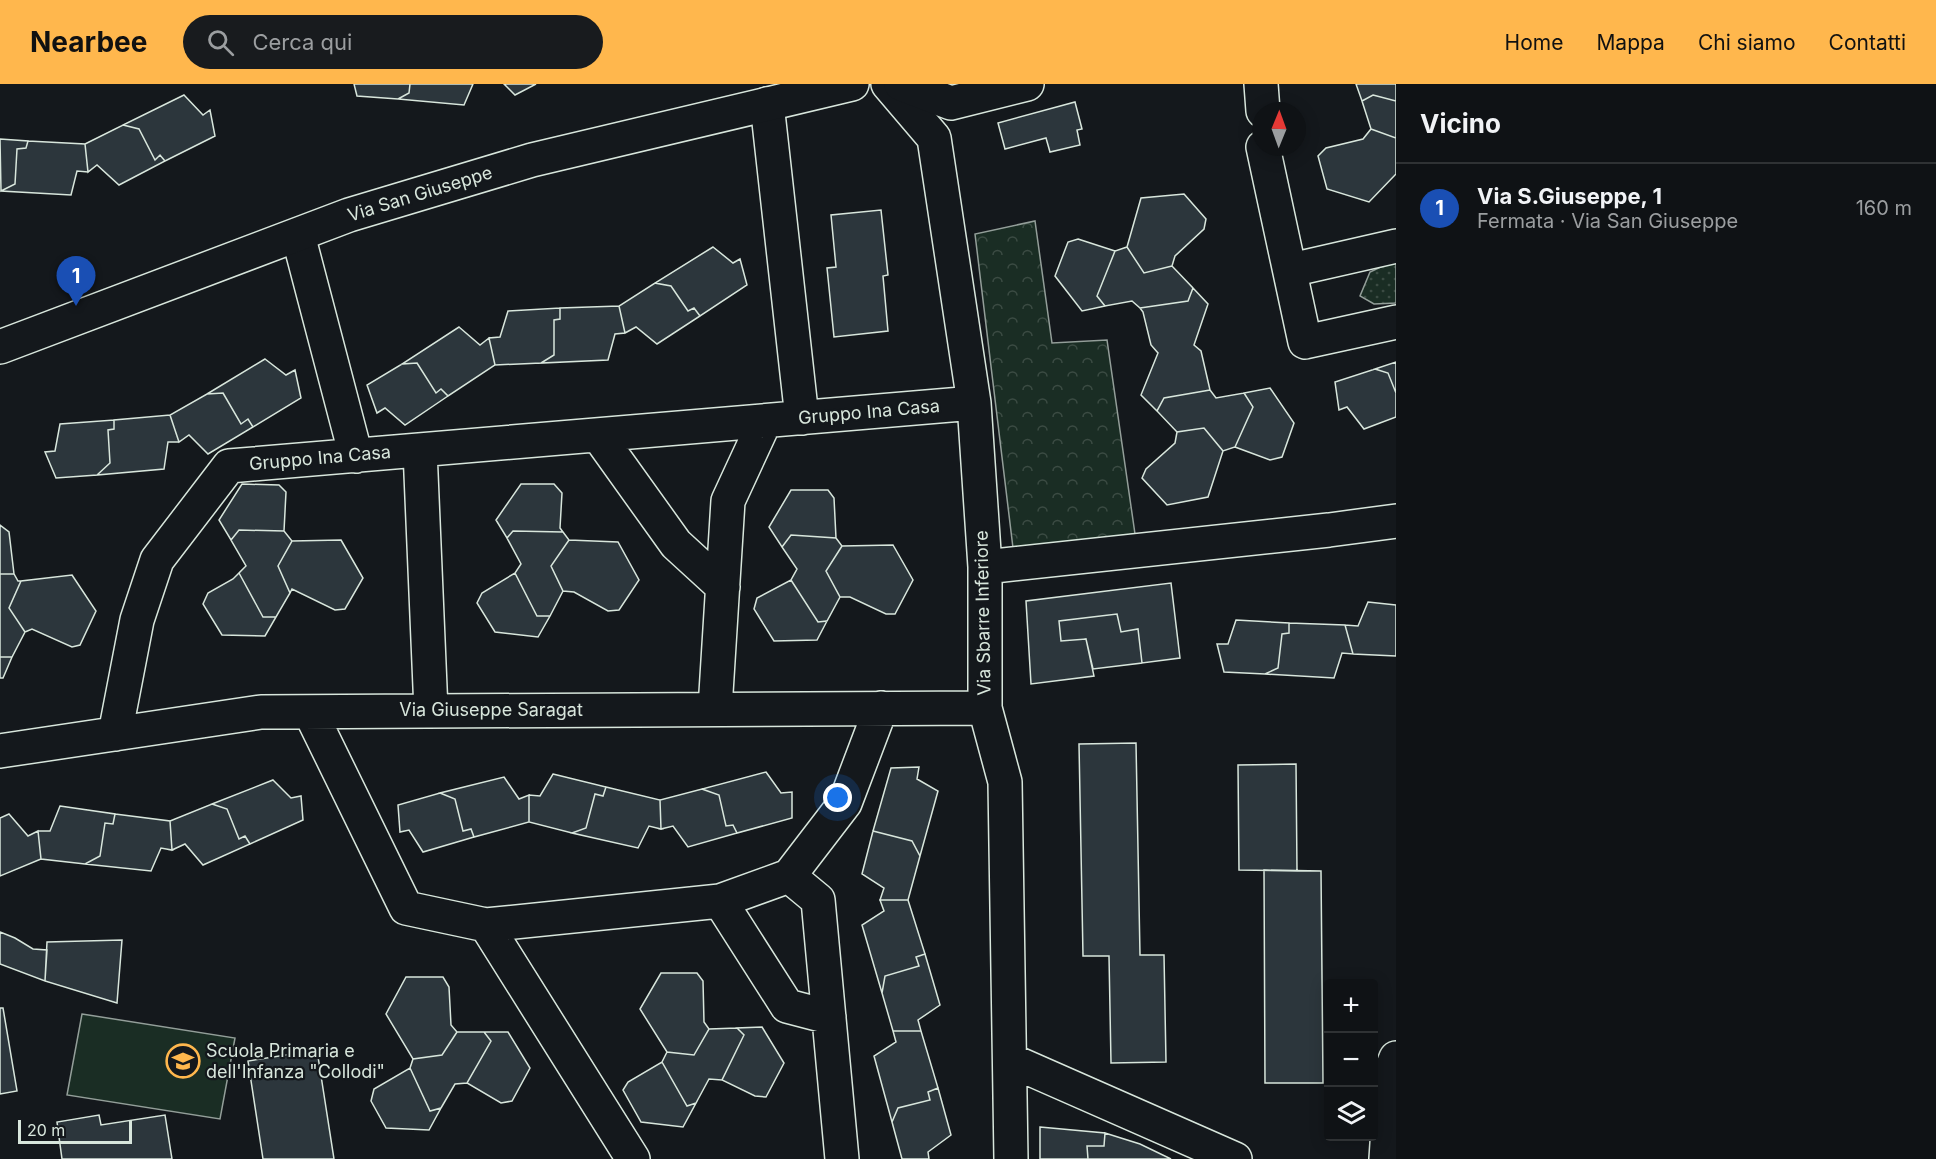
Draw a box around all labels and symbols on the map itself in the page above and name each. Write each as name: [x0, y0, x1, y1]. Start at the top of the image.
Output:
north arrow: [1252, 102, 1306, 156]
street label: Via San Giuseppe: [345, 162, 495, 226]
pin: 1: [56, 256, 96, 306]
street label: Gruppo Ina Casa: [797, 395, 941, 428]
street label: Gruppo Ina Casa: [248, 441, 392, 474]
street label: Via Sbarre Inferiore: [971, 530, 994, 696]
street label: Via Giuseppe Saragat: [399, 699, 583, 720]
your location: [823, 783, 852, 812]
place label: Scuola Primaria e dell'Infanza "Collodi": [206, 1040, 385, 1082]
school or university icon: Scuola Primaria e dell'Infanza "Collodi": [165, 1043, 201, 1079]
scale bar: [18, 1117, 132, 1144]

